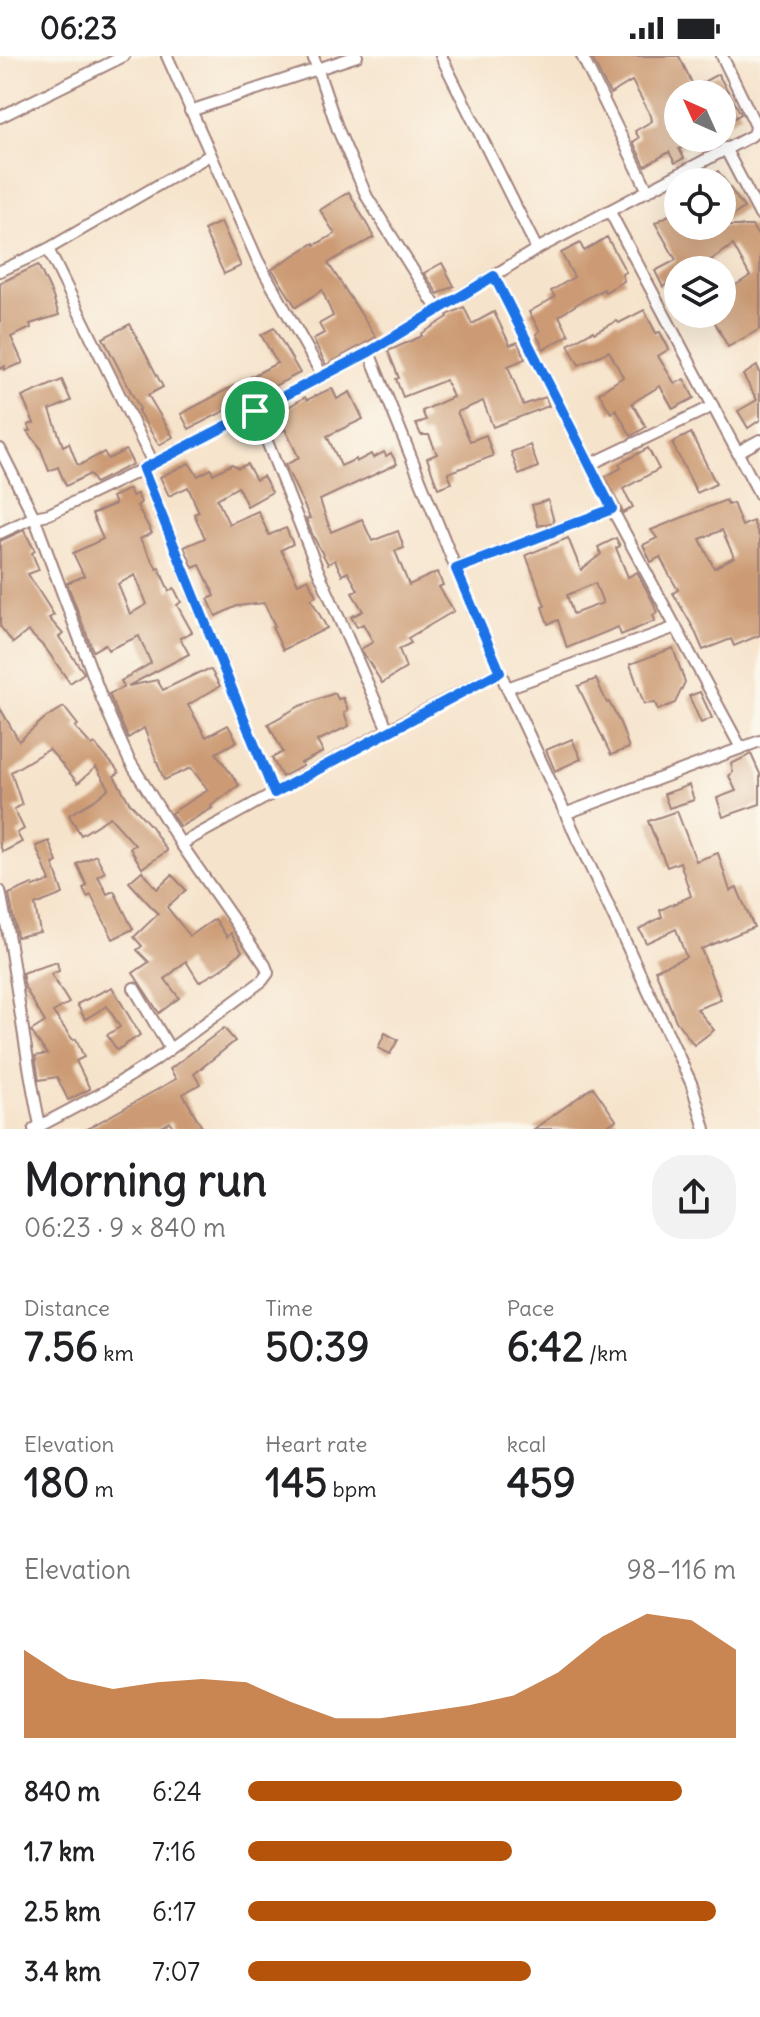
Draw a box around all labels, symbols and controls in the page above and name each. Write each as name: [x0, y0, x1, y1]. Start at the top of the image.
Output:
text: 06:23: [40, 9, 117, 47]
north arrow: [664, 80, 736, 152]
map controls: [664, 80, 736, 328]
button: locate: [664, 168, 736, 240]
button: layers: [664, 256, 736, 328]
pin: [221, 377, 289, 445]
icon: arrive: [233, 389, 277, 433]
text: Morning run: [24, 1153, 267, 1208]
button: share: [652, 1155, 736, 1239]
text: 06:23 · 9 × 840 m: [24, 1211, 226, 1244]
text: Distance: [24, 1294, 110, 1322]
text: Time: [265, 1294, 313, 1322]
text: Pace: [507, 1294, 554, 1322]
text: 7.56: [24, 1322, 98, 1372]
text: 50:39: [265, 1322, 369, 1372]
text: 6:42: [507, 1322, 584, 1372]
text: km: [98, 1339, 134, 1367]
text: /km: [584, 1339, 628, 1367]
text: Elevation: [24, 1430, 114, 1458]
text: Heart rate: [265, 1430, 367, 1458]
text: kcal: [507, 1430, 546, 1458]
text: 180: [24, 1458, 89, 1508]
text: 145: [265, 1458, 327, 1508]
text: 459: [507, 1458, 576, 1508]
text: m: [89, 1475, 114, 1503]
text: bpm: [327, 1475, 377, 1503]
text: Elevation: [24, 1553, 131, 1586]
text: 98–116 m: [627, 1553, 736, 1586]
text: 840 m: [24, 1775, 100, 1808]
text: 6:24: [152, 1775, 202, 1808]
text: 1.7 km: [24, 1835, 95, 1868]
text: 7:16: [152, 1835, 196, 1868]
text: 2.5 km: [24, 1895, 101, 1928]
text: 6:17: [152, 1895, 196, 1928]
text: 3.4 km: [24, 1955, 101, 1988]
text: 7:07: [152, 1955, 200, 1988]

